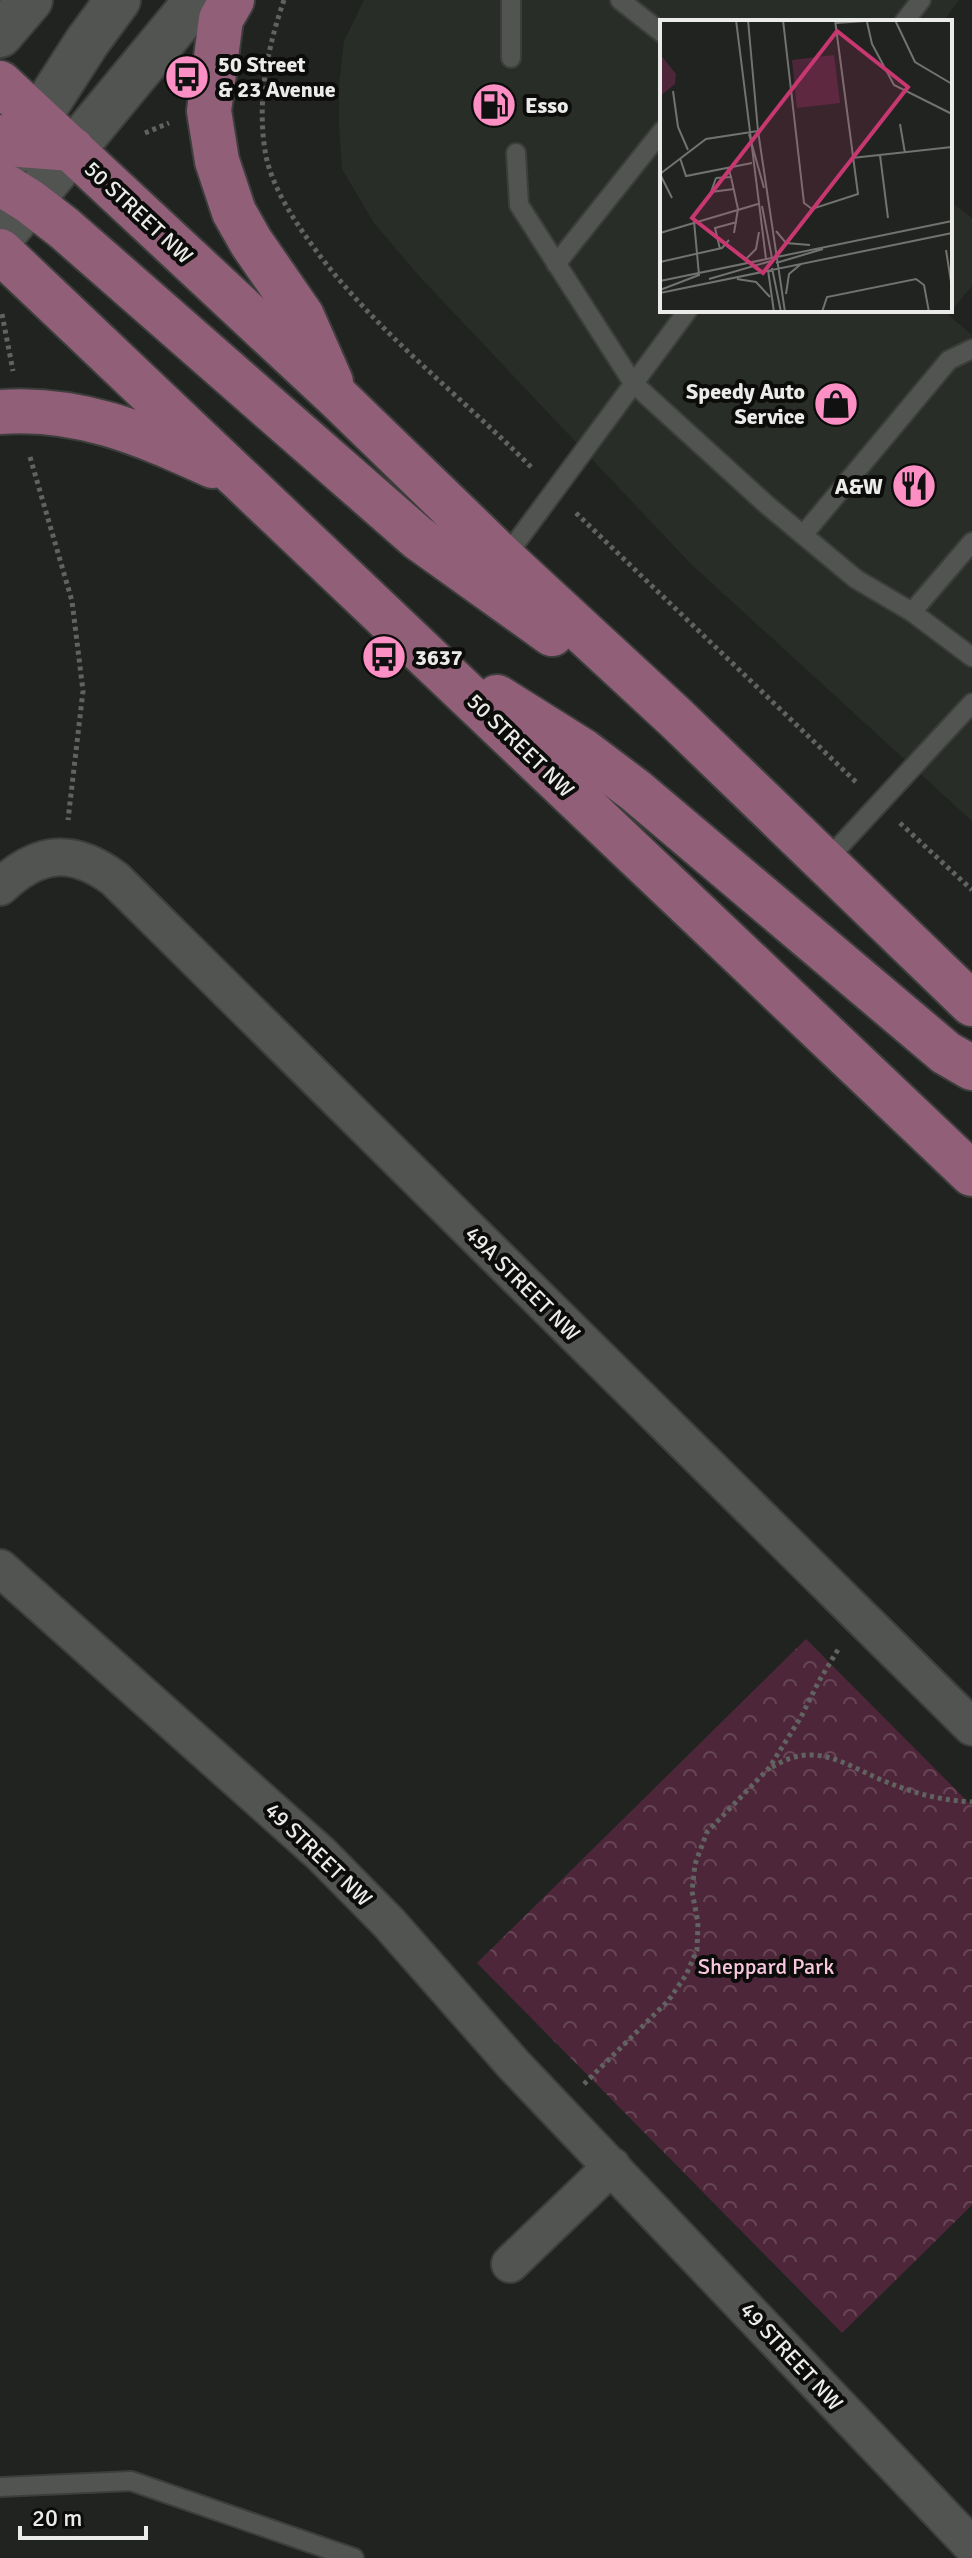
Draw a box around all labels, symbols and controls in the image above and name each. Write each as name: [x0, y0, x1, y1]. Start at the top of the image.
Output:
inset map: [660, 20, 952, 312]
place label: 50 Street & 23 Avenue: [218, 51, 336, 103]
bus stop icon: 50 Street & 23 Avenue: [163, 53, 211, 101]
fuel station icon: Esso: [470, 81, 518, 129]
place label: Esso: [525, 92, 569, 119]
street label: 50 STREET NW: [79, 155, 199, 270]
place label: Speedy Auto Service: [686, 378, 805, 430]
shop icon: Speedy Auto Service: [812, 380, 860, 428]
restaurant icon: A&W: [890, 462, 938, 510]
place label: A&W: [835, 473, 883, 500]
bus stop icon: 3637: [360, 633, 408, 681]
place label: 3637: [415, 644, 463, 671]
street label: 50 STREET NW: [461, 688, 580, 803]
street label: 49A STREET NW: [459, 1220, 586, 1347]
street label: 49 STREET NW: [259, 1797, 378, 1912]
park label: Sheppard Park: [698, 1953, 834, 1980]
street label: 49 STREET NW: [735, 2296, 849, 2416]
scale bar: [20, 2490, 146, 2540]
text: 20 m: [32, 2503, 82, 2533]

